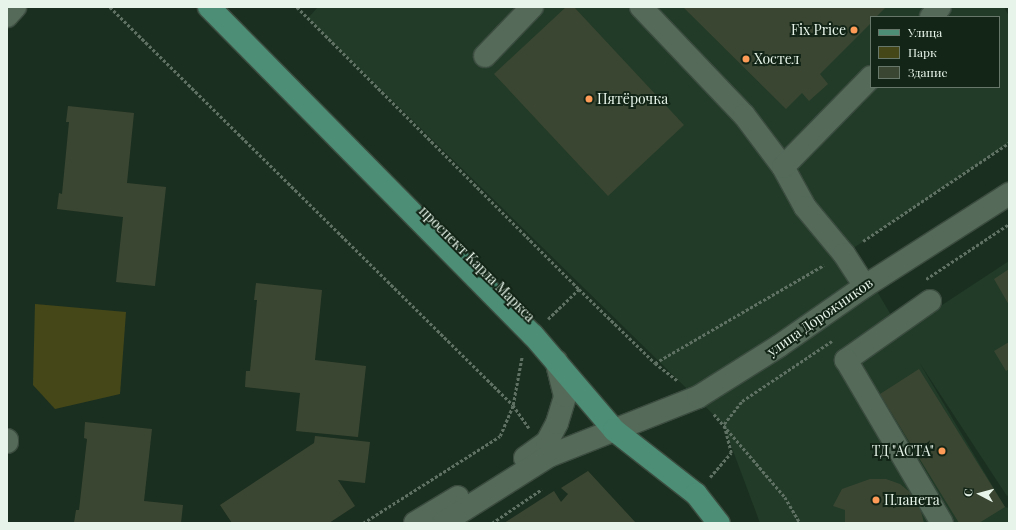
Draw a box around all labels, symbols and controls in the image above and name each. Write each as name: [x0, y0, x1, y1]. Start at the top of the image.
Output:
legend: [870, 16, 1000, 88]
place label: Fix Price: [791, 22, 846, 38]
text: Улица: [908, 24, 942, 40]
marker: Fix Price: [849, 25, 859, 35]
text: Парк: [908, 44, 937, 60]
place label: Хостел: [754, 51, 799, 67]
marker: Хостел: [741, 54, 751, 64]
text: Здание: [908, 64, 948, 80]
place label: Пятёрочка: [597, 91, 668, 107]
marker: Пятёрочка: [584, 94, 594, 104]
street label: проспект Карла Маркса: [416, 203, 538, 325]
street label: улица Дорожников: [764, 274, 876, 360]
place label: ТД "АСТА": [872, 443, 934, 459]
marker: ТД "АСТА": [937, 446, 947, 456]
north arrow: [960, 474, 1000, 514]
text: С: [960, 488, 975, 497]
place label: Планета: [884, 492, 940, 508]
marker: Планета: [871, 495, 881, 505]

